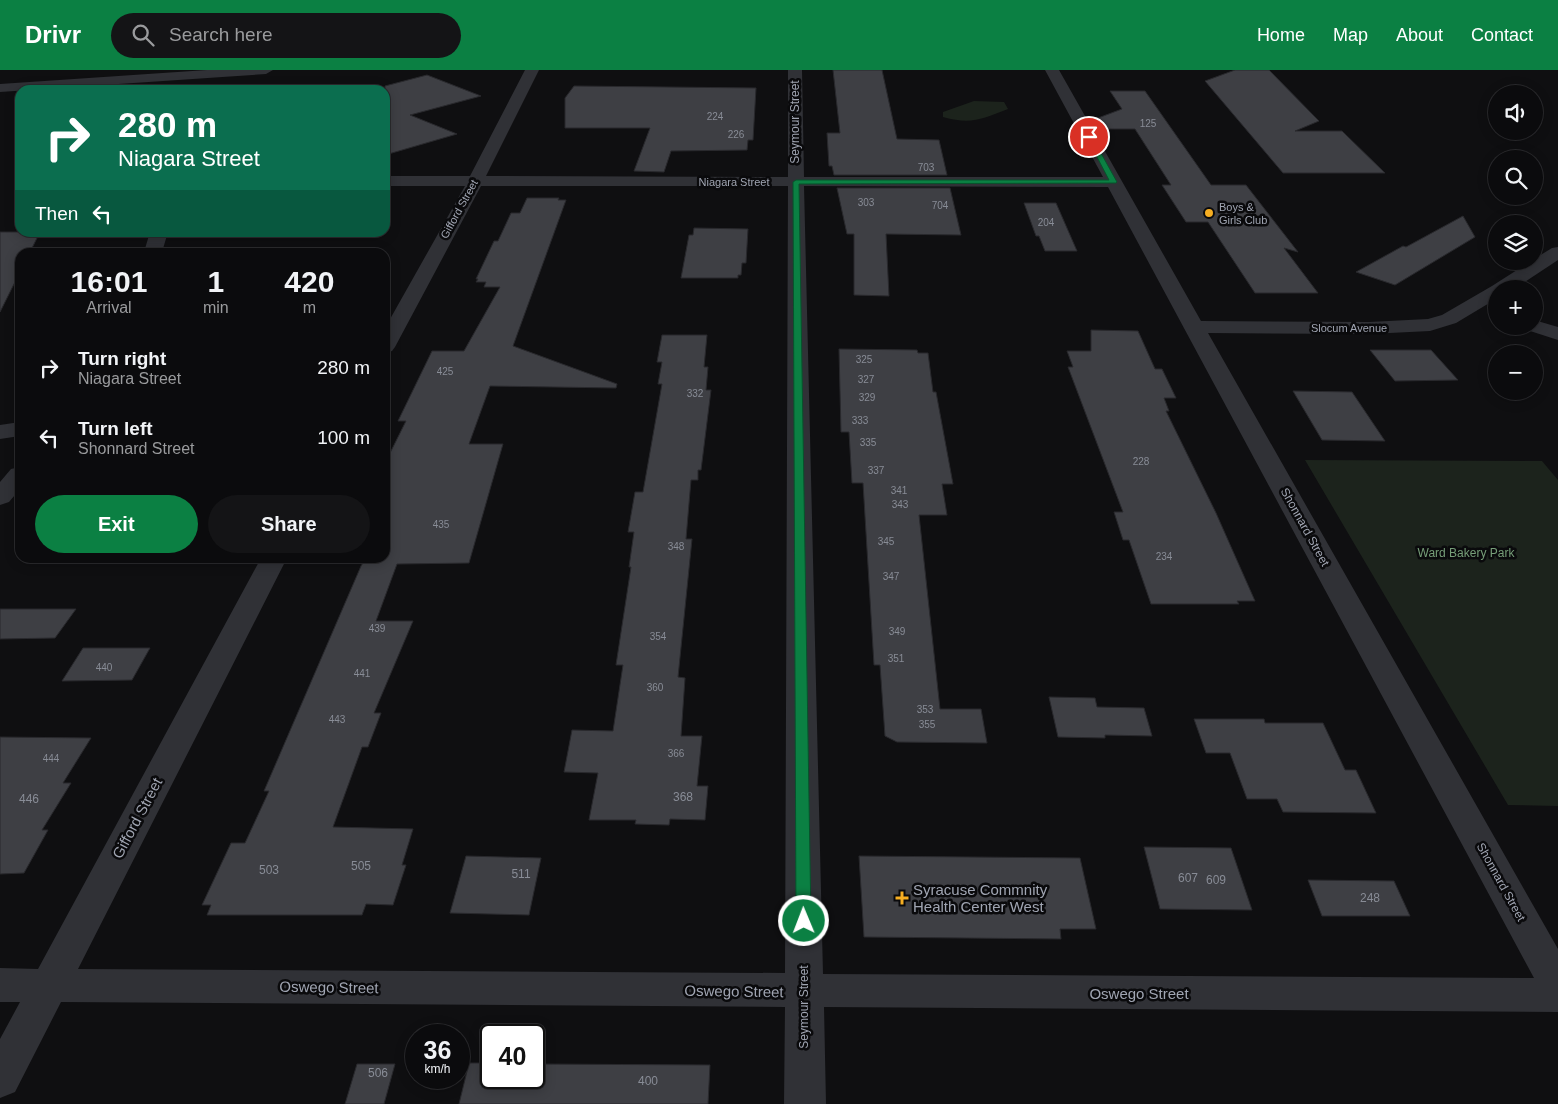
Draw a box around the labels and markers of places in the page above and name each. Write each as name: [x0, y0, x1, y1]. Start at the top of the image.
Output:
pin: [1068, 116, 1110, 158]
place label: Boys & Girls Club: [1219, 201, 1267, 226]
marker: Boys & Girls Club: [1203, 207, 1215, 219]
place label: Syracuse Commnity Health Center West: [913, 881, 1048, 915]
marker: Syracuse Commnity Health Center West: [895, 891, 909, 905]

